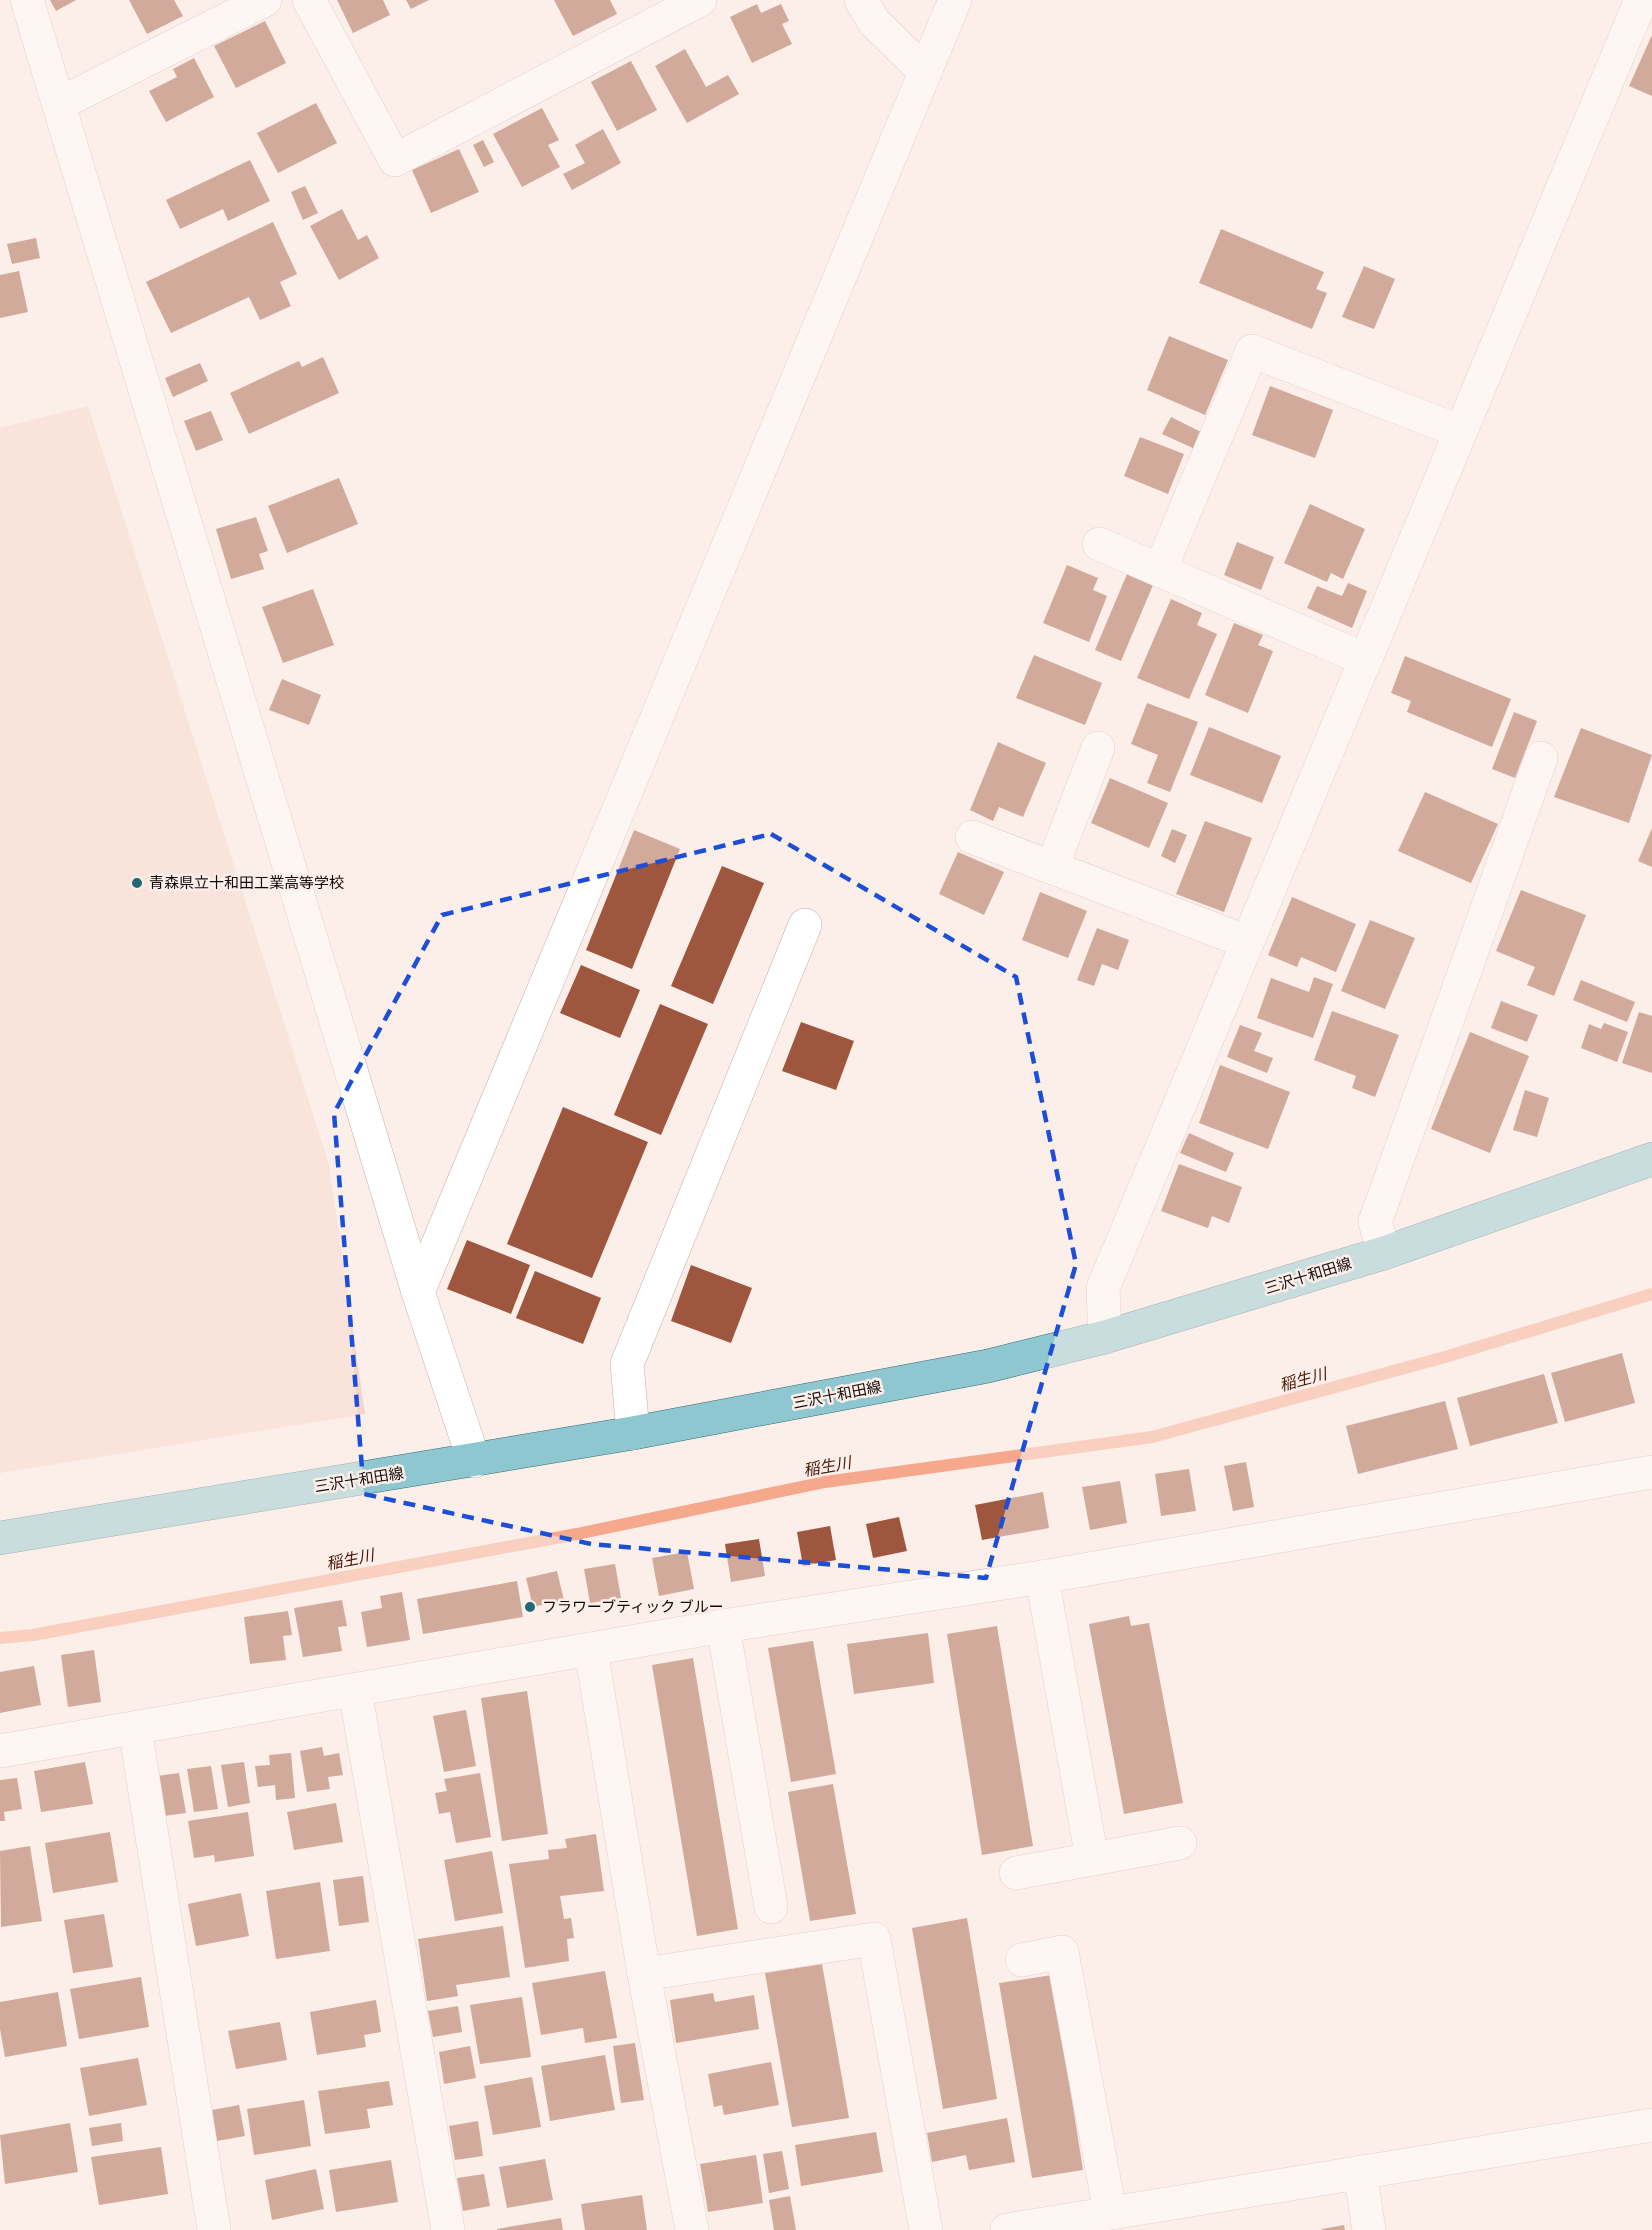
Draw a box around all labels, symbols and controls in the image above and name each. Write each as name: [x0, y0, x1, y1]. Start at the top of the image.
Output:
place label: 青森県立十和田工業高等学校: [149, 873, 344, 892]
marker: 青森県立十和田工業高等学校: [130, 876, 144, 890]
street label: 三沢十和田線: [1262, 1253, 1354, 1298]
water label: 稲生川: [1277, 1363, 1331, 1395]
street label: 三沢十和田線: [791, 1377, 883, 1412]
water label: 稲生川: [802, 1452, 854, 1480]
street label: 三沢十和田線: [313, 1463, 405, 1496]
water label: 稲生川: [325, 1544, 377, 1573]
place label: フラワーブティック ブルー: [542, 1597, 724, 1616]
marker: フラワーブティック ブルー: [523, 1600, 537, 1614]

